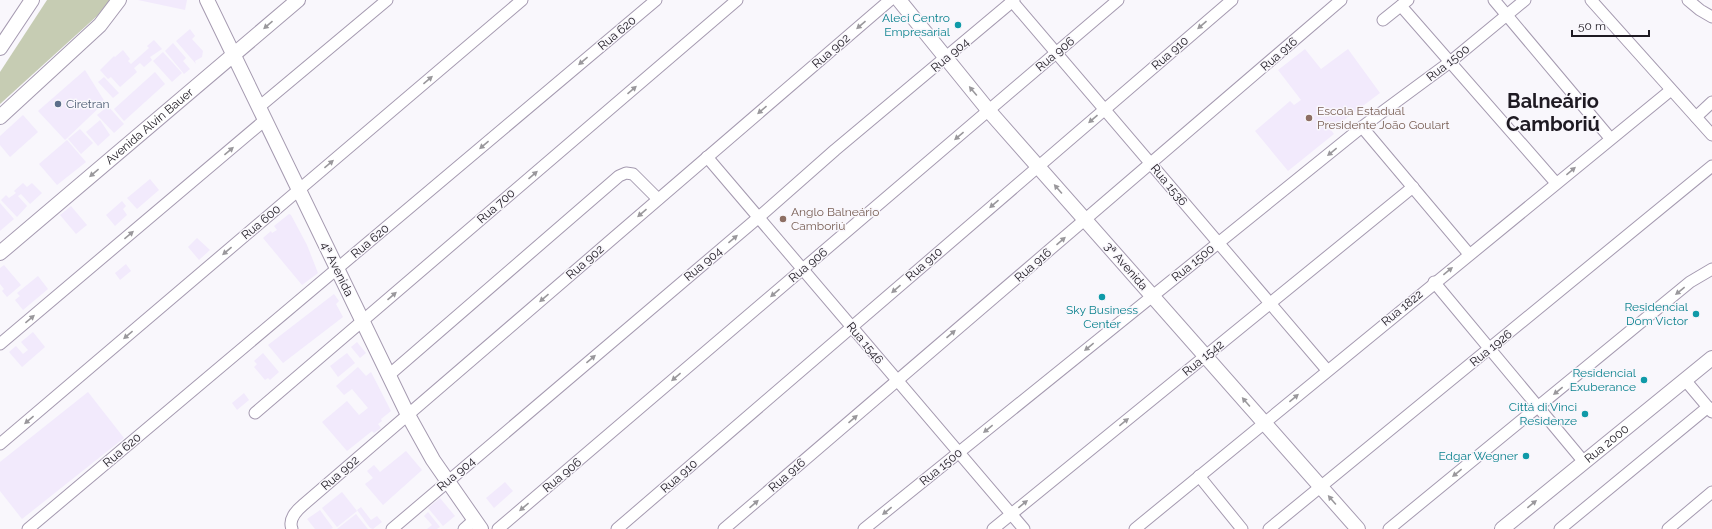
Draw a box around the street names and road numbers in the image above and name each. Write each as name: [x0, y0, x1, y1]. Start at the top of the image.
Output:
street label: Rua 620: [595, 13, 639, 53]
street label: Rua 902: [809, 31, 853, 71]
street label: Rua 910: [1149, 33, 1191, 73]
street label: Rua 906: [1033, 34, 1077, 74]
street label: Rua 916: [1258, 34, 1300, 74]
street label: Rua 904: [928, 35, 972, 75]
street label: Rua 1500: [1424, 42, 1472, 84]
street label: Avenida Alvin Bauer: [103, 85, 197, 167]
street label: Rua 1536: [1148, 161, 1190, 209]
street label: Rua 700: [474, 186, 518, 226]
street label: Rua 600: [239, 202, 283, 242]
street label: Rua 620: [348, 221, 392, 261]
street label: 4ª Avenida: [318, 239, 356, 299]
street label: 3ª Avenida: [1101, 239, 1151, 293]
street label: Rua 902: [563, 242, 607, 282]
street label: Rua 1500: [1169, 242, 1217, 284]
street label: Rua 904: [681, 244, 725, 284]
street label: Rua 910: [903, 244, 945, 284]
street label: Rua 906: [786, 245, 830, 285]
street label: Rua 916: [1012, 245, 1054, 285]
street label: Rua 1822: [1378, 287, 1426, 329]
street label: Rua 1546: [844, 319, 886, 367]
street label: Rua 1926: [1467, 327, 1515, 369]
street label: Rua 1542: [1180, 337, 1226, 379]
street label: Rua 2000: [1582, 422, 1632, 466]
street label: Rua 620: [100, 430, 144, 470]
street label: Rua 1500: [917, 446, 965, 488]
street label: Rua 902: [318, 453, 362, 493]
street label: Rua 904: [434, 454, 478, 494]
street label: Rua 906: [540, 455, 584, 495]
street label: Rua 916: [766, 455, 808, 495]
street label: Rua 910: [658, 456, 700, 496]

